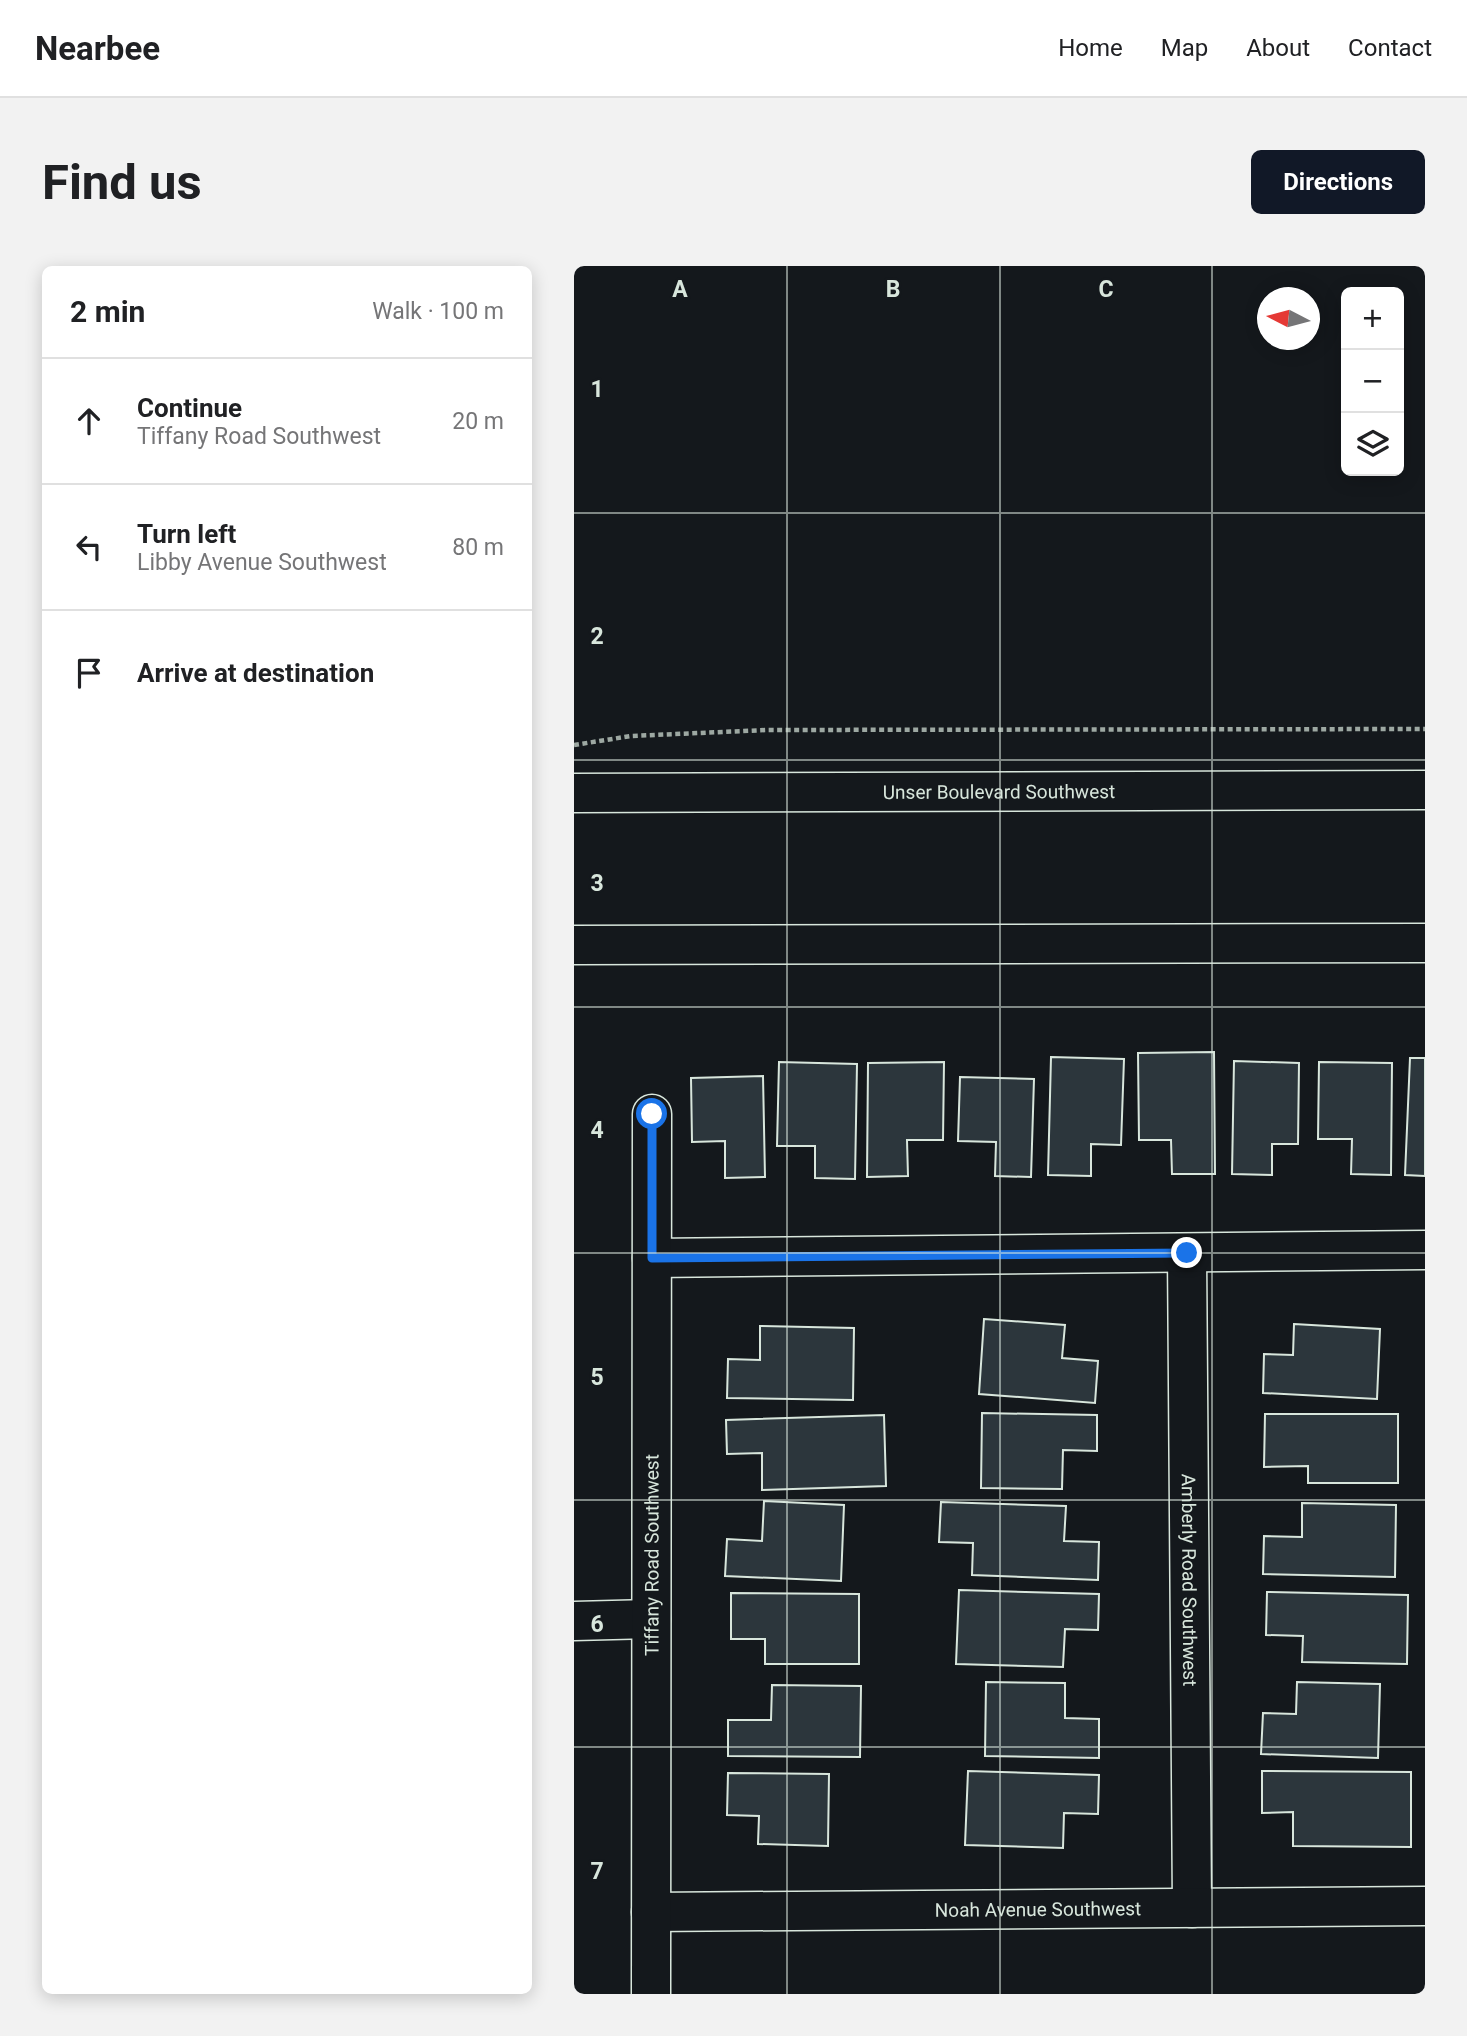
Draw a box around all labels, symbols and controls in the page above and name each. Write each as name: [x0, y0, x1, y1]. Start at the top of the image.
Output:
text: Nearbee: [35, 29, 160, 68]
text: Home: [1058, 34, 1123, 62]
text: Map: [1161, 34, 1208, 62]
text: About: [1246, 34, 1310, 62]
text: Contact: [1348, 34, 1432, 62]
button: Directions: [1251, 150, 1425, 214]
text: Find us: [42, 154, 202, 211]
text: A: [672, 276, 688, 303]
text: B: [886, 276, 900, 303]
text: C: [1098, 276, 1114, 303]
north arrow: [1257, 287, 1320, 350]
map controls: [1341, 287, 1404, 476]
button: +: [1341, 287, 1404, 350]
text: 2 min: [70, 294, 145, 329]
text: Walk · 100 m: [372, 298, 504, 325]
button: −: [1341, 350, 1404, 413]
text: 1: [590, 376, 604, 403]
text: Continue: [137, 393, 242, 423]
icon: ahead: [70, 402, 108, 440]
text: 20 m: [452, 408, 504, 435]
button: layers: [1341, 413, 1404, 476]
text: Tiffany Road Southwest: [137, 423, 381, 450]
text: Turn left: [137, 519, 236, 549]
icon: left: [70, 528, 108, 566]
text: 80 m: [452, 534, 504, 561]
text: Libby Avenue Southwest: [137, 549, 387, 576]
text: 2: [590, 623, 604, 650]
icon: arrive: [70, 654, 108, 692]
text: Arrive at destination: [137, 658, 374, 688]
street label: Unser Boulevard Southwest: [883, 780, 1115, 804]
text: 3: [590, 870, 604, 897]
route start: [636, 1098, 667, 1129]
text: 4: [590, 1117, 604, 1144]
route end: [1171, 1237, 1202, 1268]
text: 5: [590, 1364, 604, 1391]
street label: Tiffany Road Southwest: [640, 1454, 664, 1656]
street label: Amberly Road Southwest: [1177, 1474, 1201, 1686]
text: 6: [590, 1611, 604, 1638]
text: 7: [590, 1858, 604, 1885]
street label: Noah Avenue Southwest: [935, 1897, 1141, 1922]

